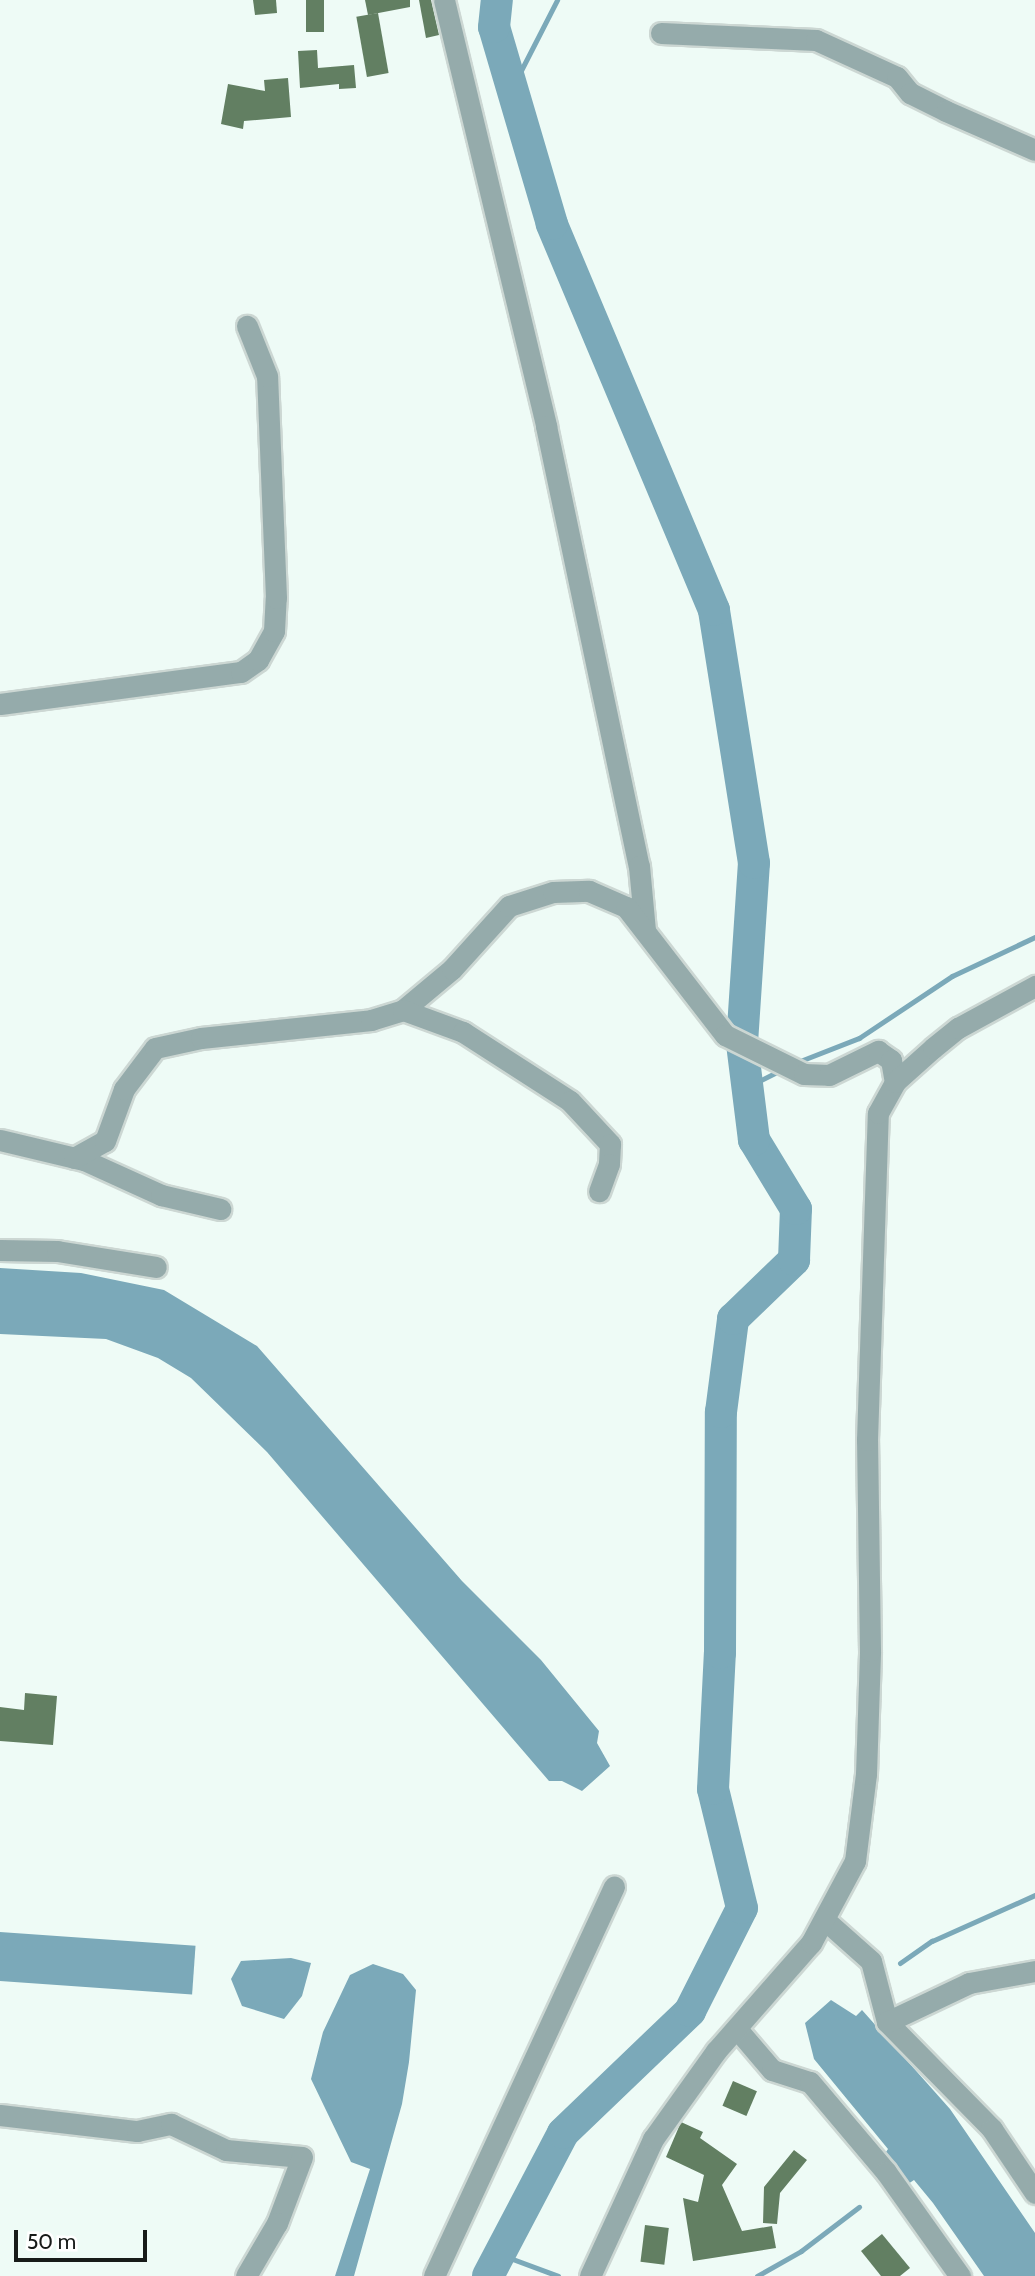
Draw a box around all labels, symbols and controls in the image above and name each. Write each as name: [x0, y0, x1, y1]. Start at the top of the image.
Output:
scale bar: [18, 2216, 150, 2260]
text: 50 m: [27, 2229, 76, 2254]

